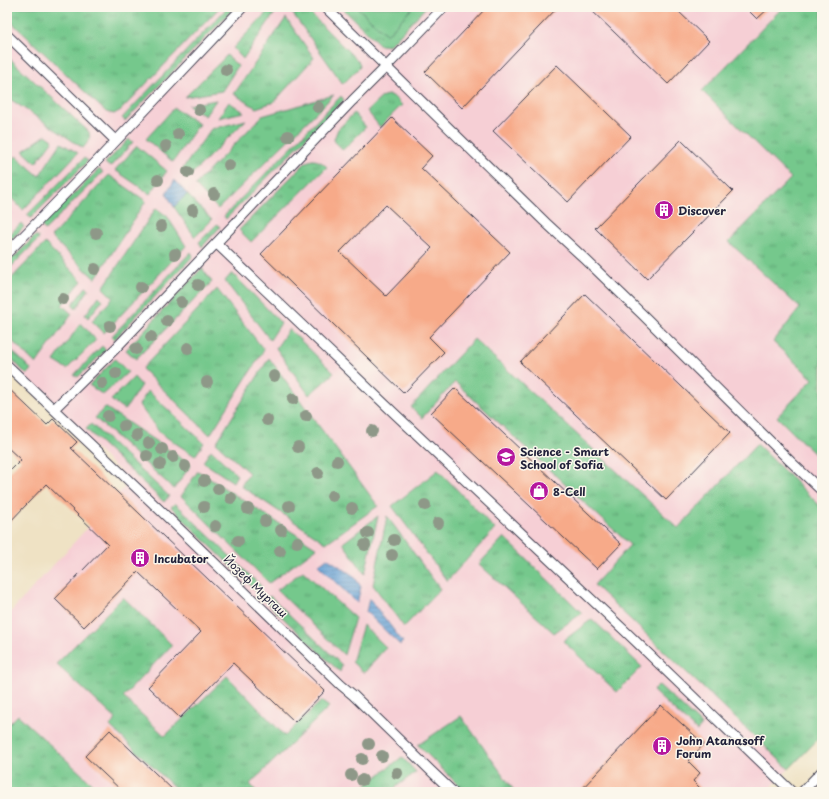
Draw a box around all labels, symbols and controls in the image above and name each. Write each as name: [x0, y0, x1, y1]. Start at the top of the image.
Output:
building icon: Discover: [653, 199, 675, 221]
place label: Discover: [678, 202, 726, 219]
place label: Science - Smart School of Sofia: [520, 443, 609, 473]
school or university icon: Science - Smart School of Sofia: [495, 446, 517, 468]
shop icon: 8-Cell: [528, 480, 550, 502]
place label: 8-Cell: [553, 483, 585, 500]
building icon: Incubator: [129, 547, 151, 569]
place label: Incubator: [154, 550, 209, 567]
street label: Йозеф Мургаш: [220, 551, 292, 621]
place label: John Atanasoff Forum: [676, 732, 765, 762]
building icon: John Atanasoff Forum: [651, 735, 673, 757]

